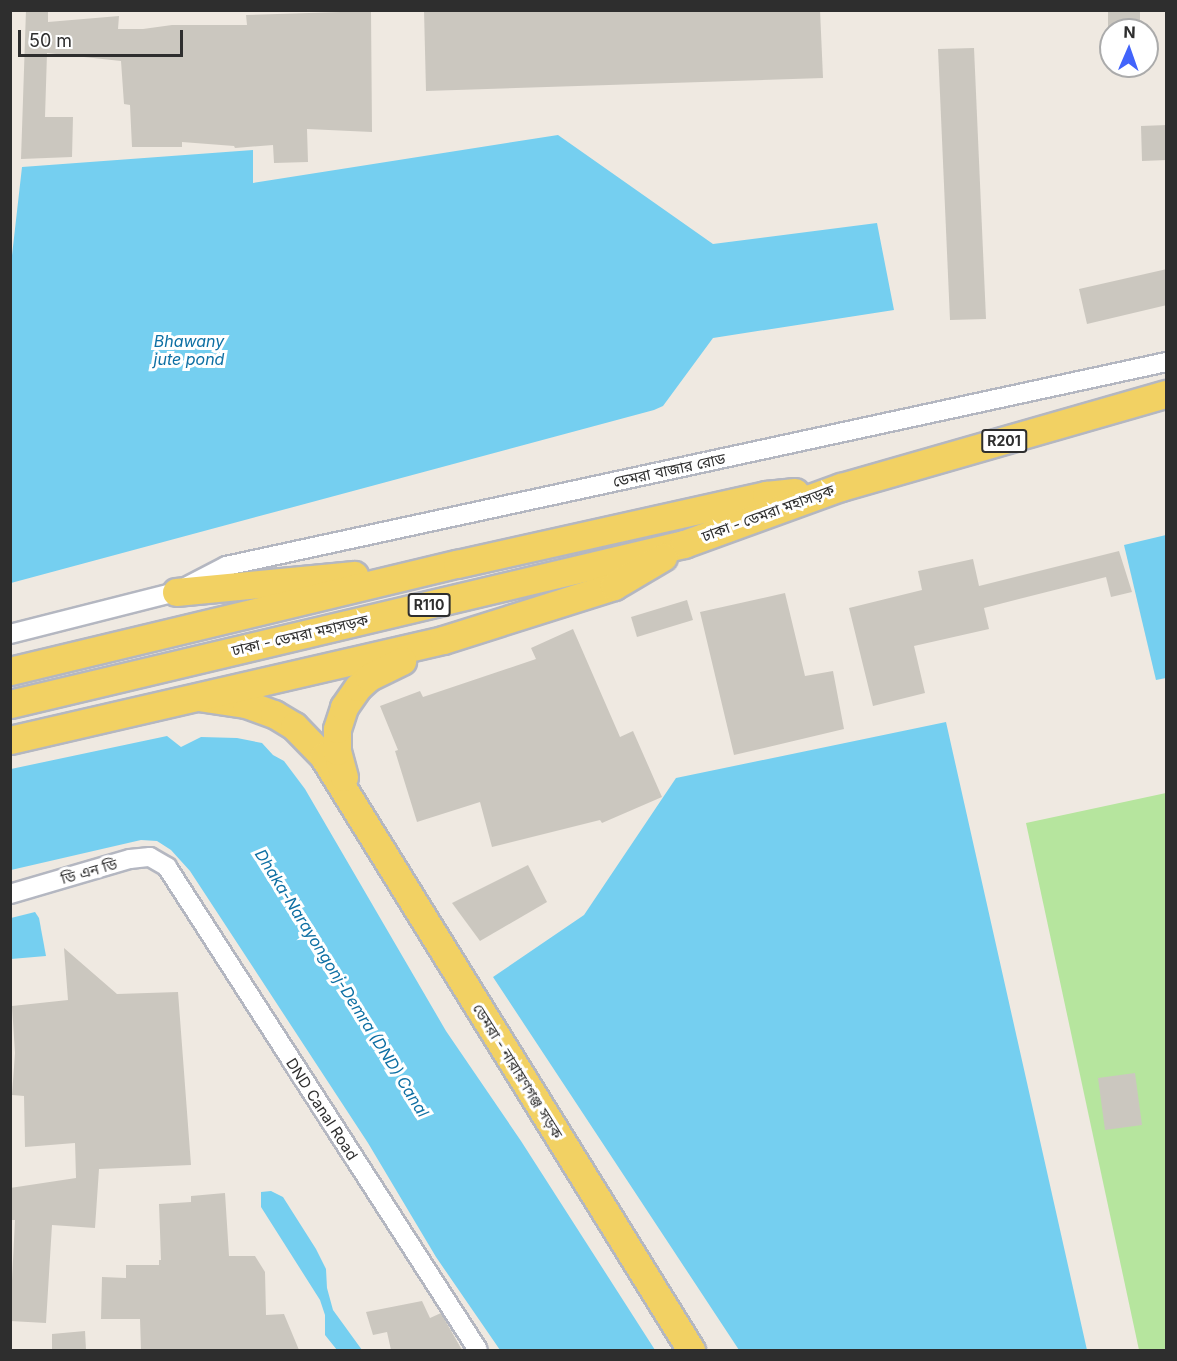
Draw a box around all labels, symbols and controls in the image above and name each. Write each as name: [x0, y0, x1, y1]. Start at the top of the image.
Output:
scale bar: [21, 18, 186, 56]
north arrow: [1099, 18, 1159, 78]
text: N: [1123, 22, 1136, 42]
text: 50 m: [29, 30, 72, 51]
water label: Bhawany jute pond: [154, 331, 224, 369]
road number: R201: [980, 430, 1028, 452]
street label: ডেমরা বাজার রোড: [611, 449, 727, 491]
street label: ঢাকা - ডেমরা মহাসড়ক: [699, 481, 837, 545]
road number: R110: [406, 594, 452, 616]
street label: ঢাকা - ডেমরা মহাসড়ক: [230, 611, 370, 659]
water label: Dhaka-Narayongonj-Demra (DND) Canal: [251, 845, 433, 1121]
street label: ডি এন ডি: [59, 854, 119, 888]
street label: ডেমরা - নারায়ণগঞ্জ সড়ক: [469, 1000, 567, 1142]
street label: DND Canal Road: [282, 1055, 362, 1163]

